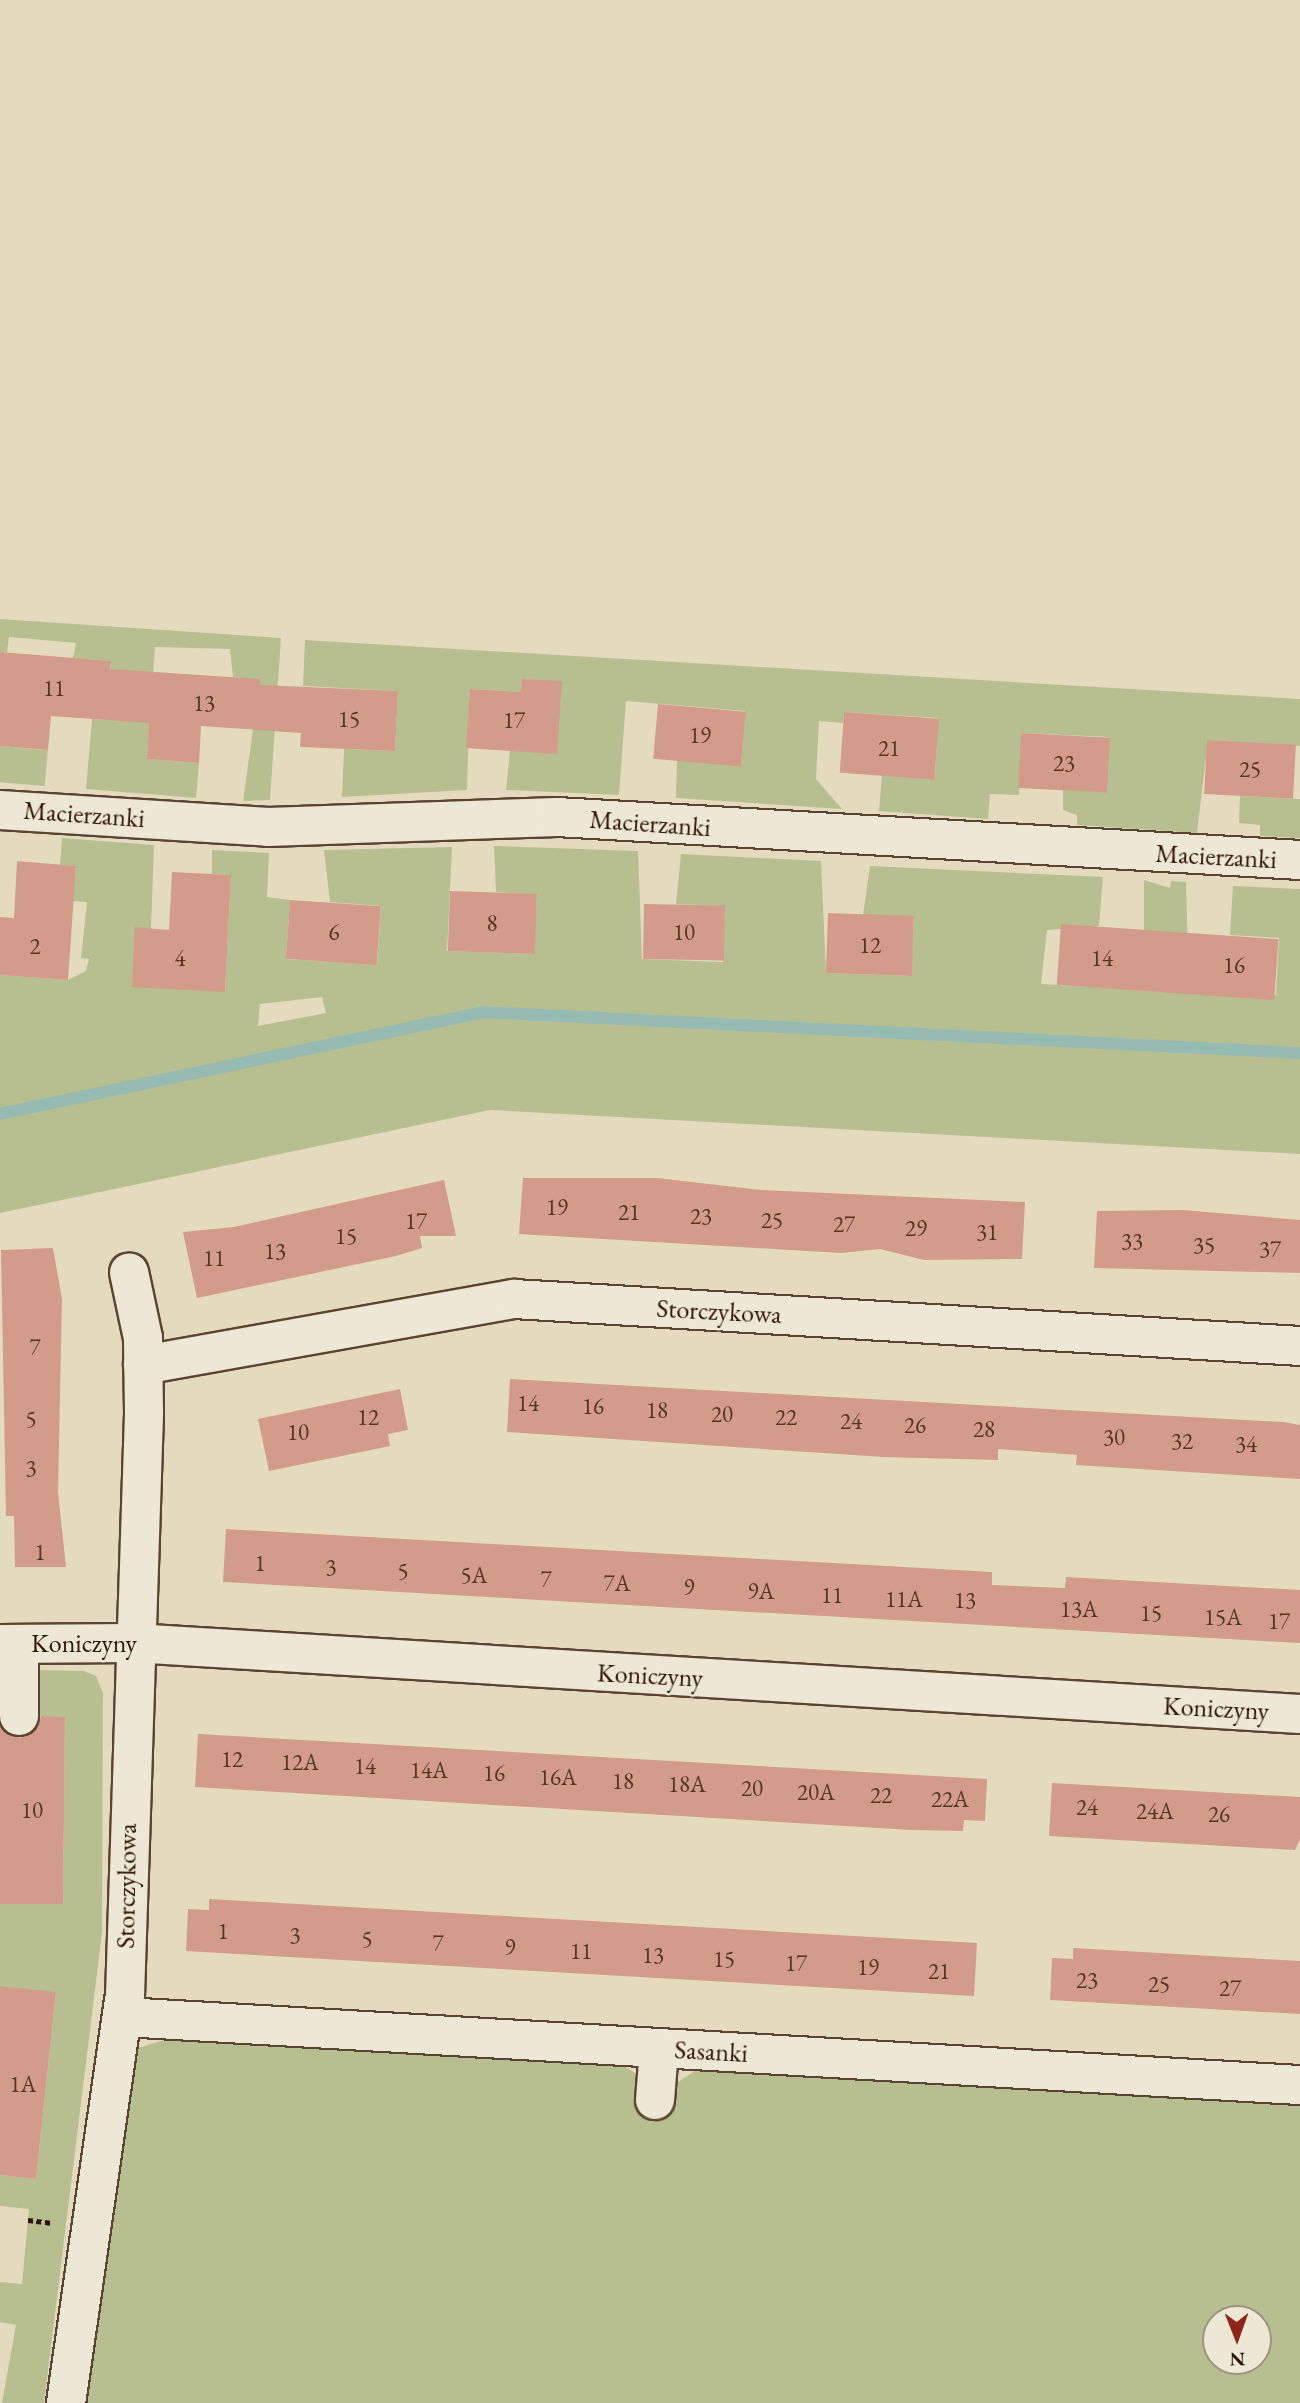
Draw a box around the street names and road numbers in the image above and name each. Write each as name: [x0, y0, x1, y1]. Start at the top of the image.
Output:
street label: Macierzanki: [22, 795, 146, 835]
street label: Macierzanki: [588, 804, 712, 844]
street label: Macierzanki: [1155, 838, 1277, 876]
street label: Storczykowa: [656, 1293, 782, 1331]
street label: Koniczyny: [31, 1628, 137, 1660]
street label: Koniczyny: [596, 1658, 704, 1694]
street label: Koniczyny: [1162, 1691, 1270, 1727]
street label: Storczykowa: [110, 1823, 144, 1949]
street label: Sasanki: [673, 2034, 749, 2070]

